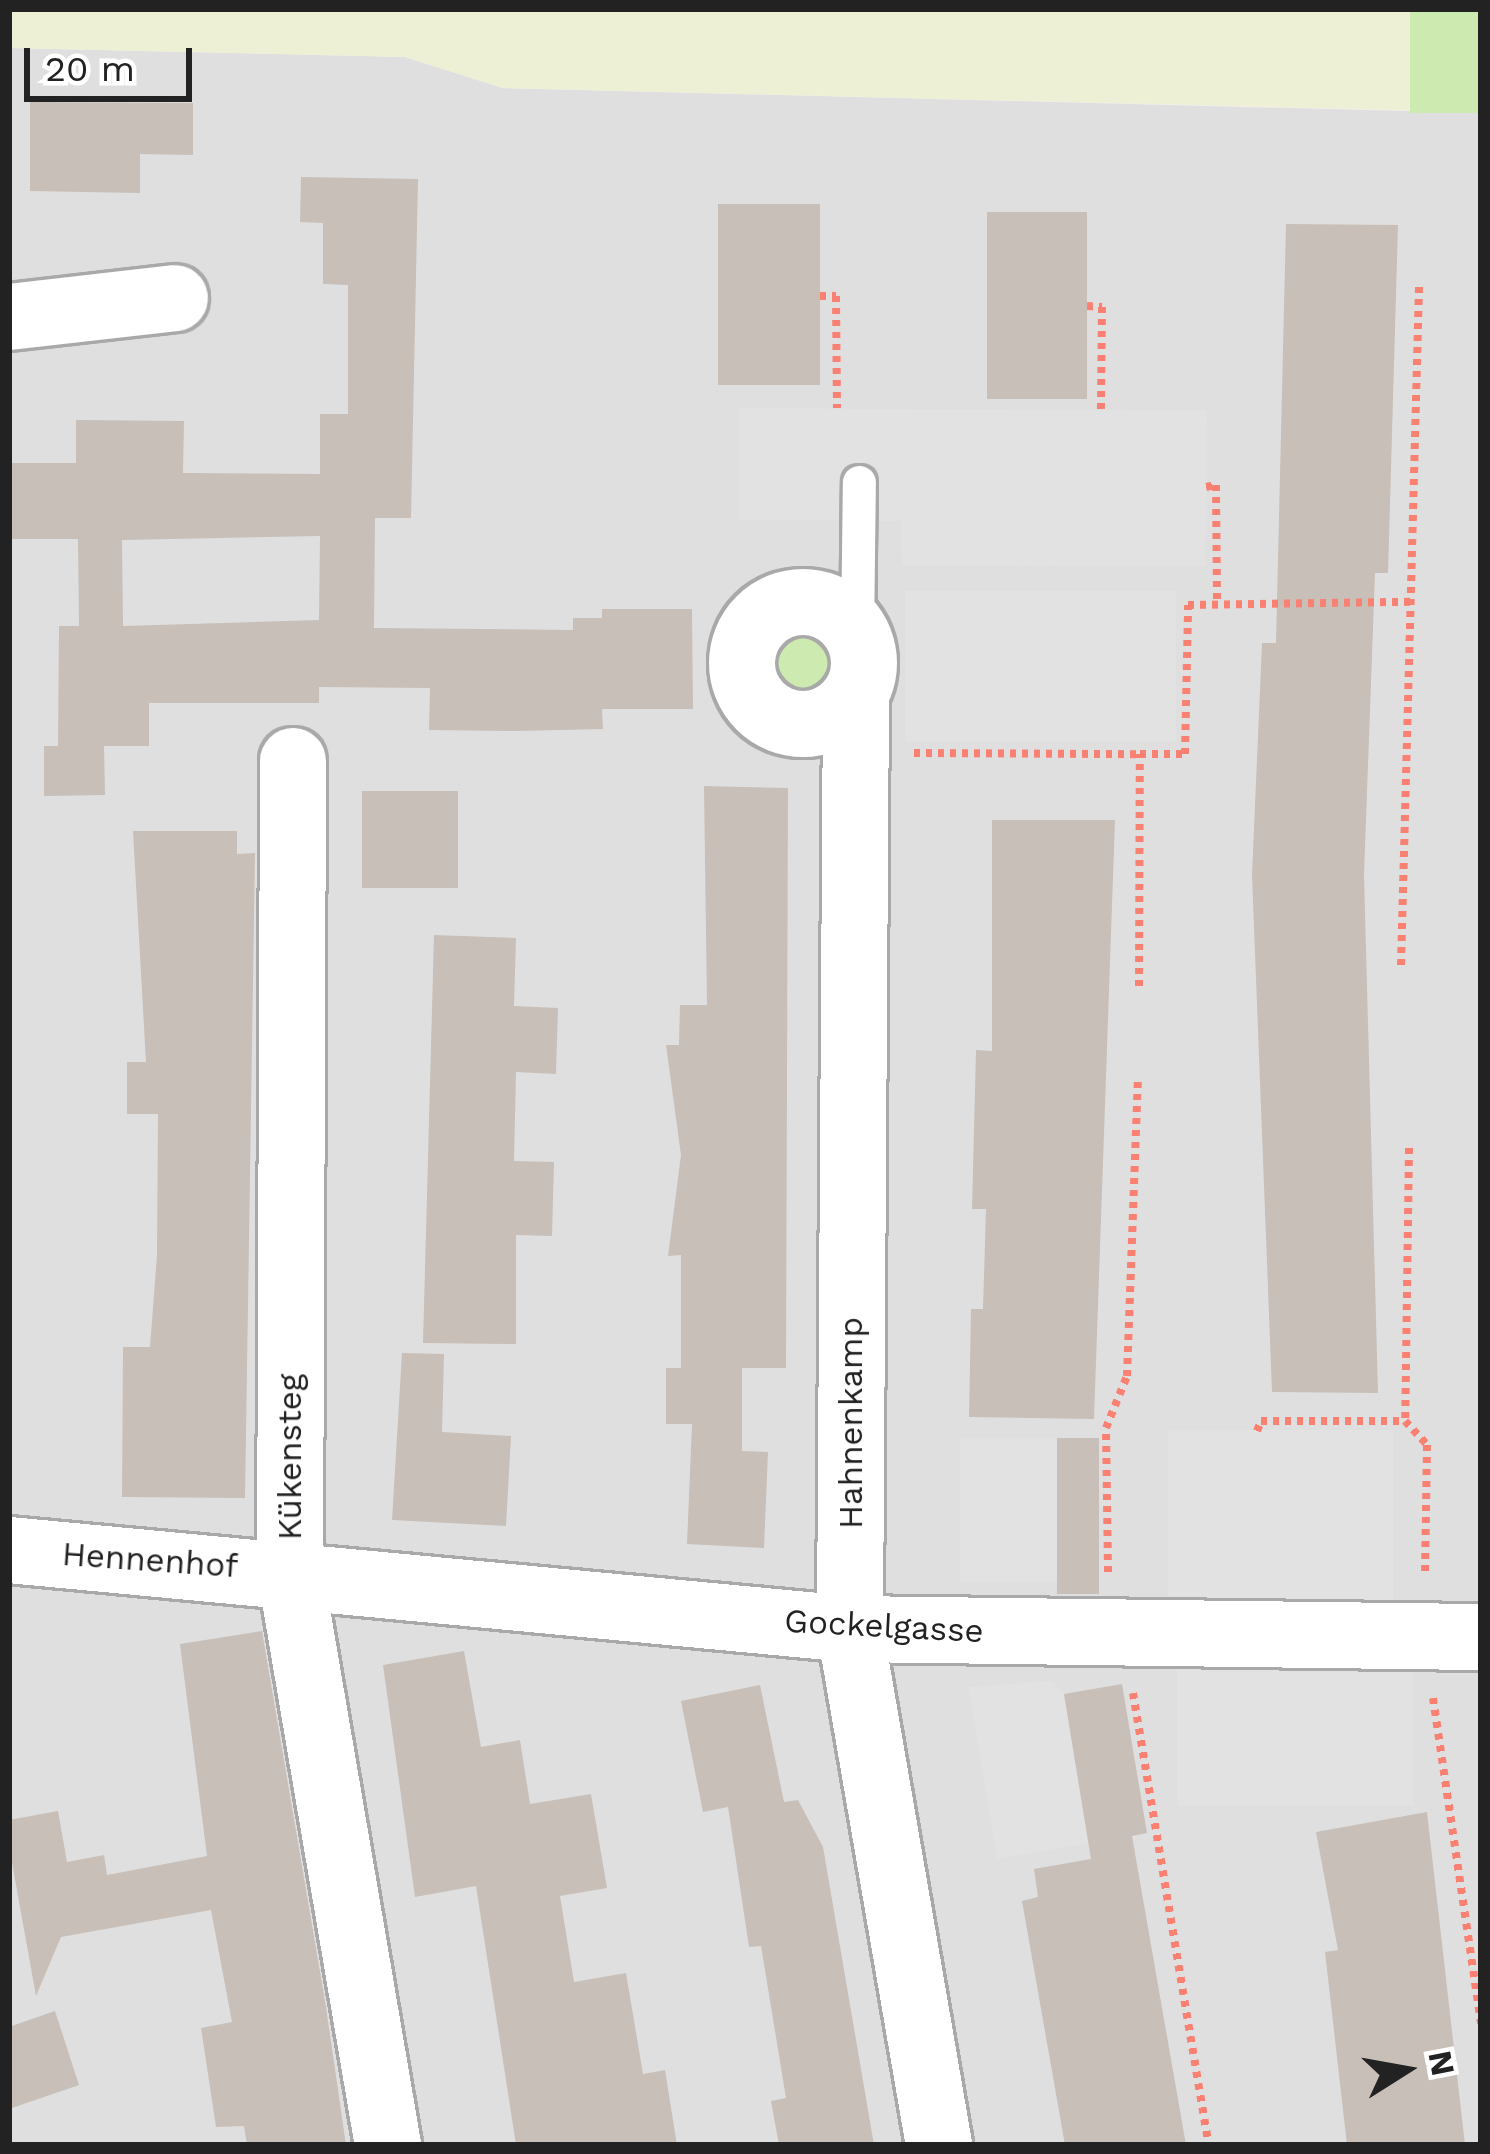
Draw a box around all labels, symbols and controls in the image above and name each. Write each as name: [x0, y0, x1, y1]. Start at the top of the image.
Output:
scale bar: [30, 24, 198, 98]
text: 20 m: [45, 48, 135, 90]
street label: Hahnenkamp: [831, 1317, 871, 1529]
street label: Kükensteg: [270, 1374, 310, 1540]
street label: Hennenhof: [61, 1534, 239, 1586]
street label: Gockelgasse: [783, 1601, 985, 1651]
north arrow: [1346, 2010, 1466, 2130]
text: N: [1420, 2047, 1463, 2079]

